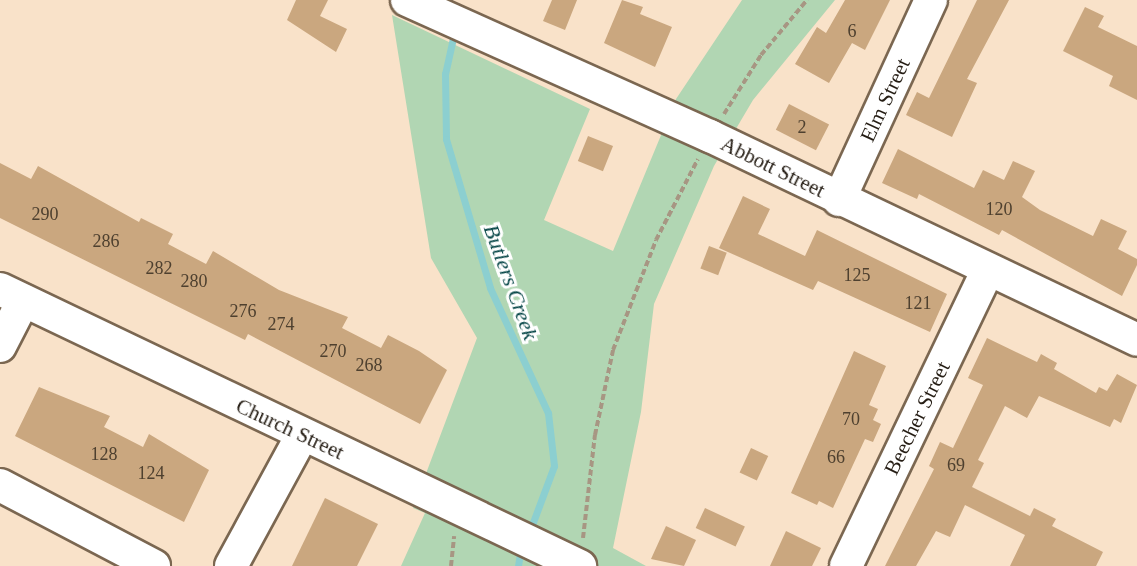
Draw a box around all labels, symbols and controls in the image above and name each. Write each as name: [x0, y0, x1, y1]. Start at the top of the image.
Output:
house number: 6: [848, 20, 856, 42]
street label: Elm Street: [855, 54, 915, 146]
house number: 2: [798, 116, 806, 138]
street label: Abbott Street: [717, 131, 829, 203]
house number: 120: [986, 198, 1012, 220]
house number: 290: [32, 203, 58, 225]
water label: Butlers Creek: [478, 221, 544, 343]
house number: 286: [92, 230, 120, 252]
house number: 282: [146, 257, 172, 279]
house number: 125: [844, 264, 870, 286]
house number: 280: [180, 270, 208, 292]
house number: 121: [904, 292, 932, 314]
house number: 276: [230, 300, 256, 322]
house number: 274: [268, 313, 294, 335]
house number: 270: [320, 340, 346, 362]
house number: 268: [356, 354, 382, 376]
street label: Beecher Street: [879, 357, 955, 479]
street label: Church Street: [232, 393, 348, 465]
house number: 70: [842, 408, 860, 430]
house number: 128: [90, 443, 118, 465]
house number: 66: [827, 446, 845, 468]
house number: 69: [947, 454, 965, 476]
house number: 124: [138, 462, 164, 484]

